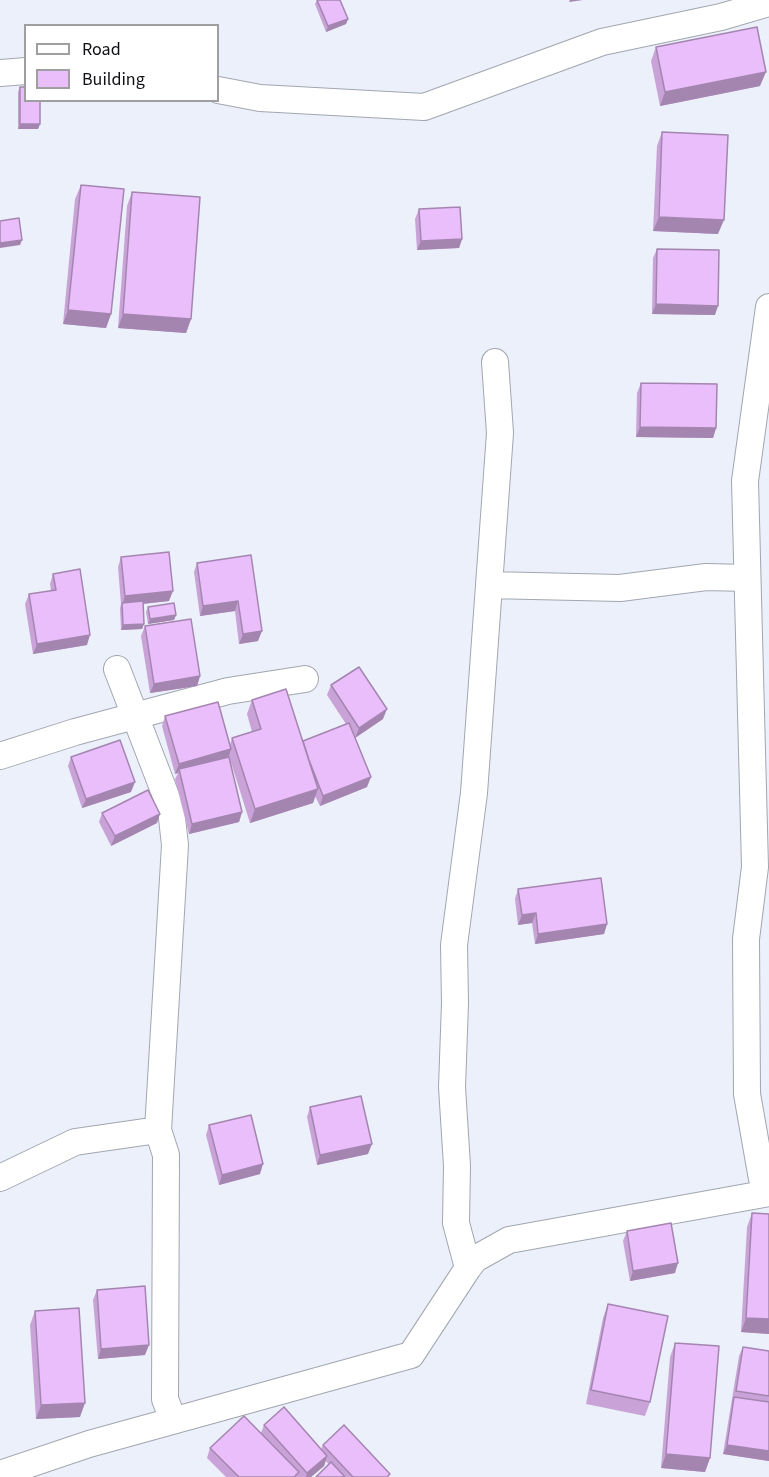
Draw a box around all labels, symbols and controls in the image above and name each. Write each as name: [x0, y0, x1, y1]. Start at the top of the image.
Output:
legend: [24, 24, 219, 102]
text: Road: [82, 37, 121, 62]
text: Building: [82, 67, 145, 92]

